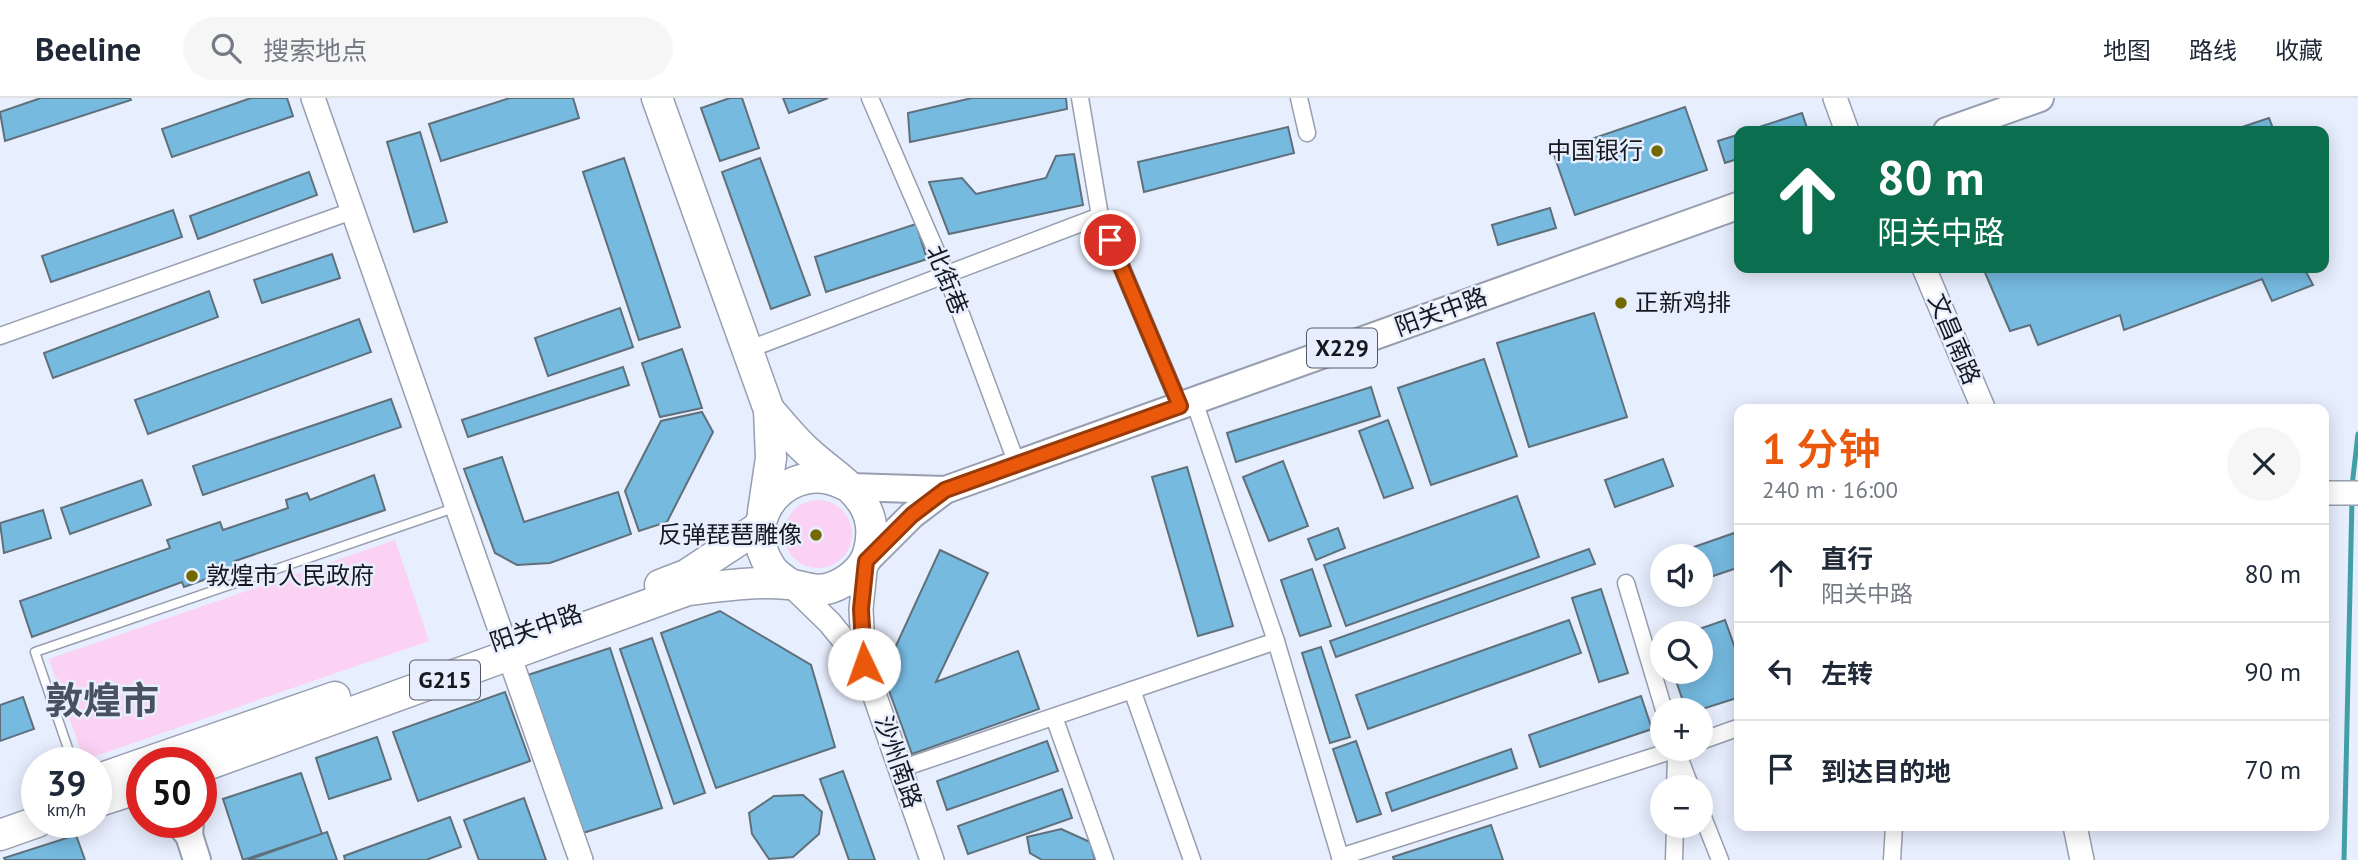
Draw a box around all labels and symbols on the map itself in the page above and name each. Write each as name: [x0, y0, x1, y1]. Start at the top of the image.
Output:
place label: 中国银行: [1547, 135, 1643, 166]
marker: 中国银行: [1649, 143, 1665, 159]
pin: [1080, 210, 1140, 270]
street label: 北街巷: [920, 241, 975, 319]
street label: 阳关中路: [1390, 281, 1491, 343]
place label: 正新鸡排: [1635, 287, 1731, 318]
street label: 文昌南路: [1921, 289, 1987, 389]
marker: 正新鸡排: [1613, 295, 1629, 311]
road number: X229: [1307, 328, 1377, 368]
place label: 反弹琵琶雕像: [658, 519, 802, 550]
marker: 反弹琵琶雕像: [808, 527, 824, 543]
place label: 敦煌市人民政府: [206, 560, 374, 591]
marker: 敦煌市人民政府: [184, 568, 200, 584]
street label: 阳关中路: [485, 597, 586, 658]
position arrow: [827, 627, 901, 701]
road number: G215: [410, 660, 480, 700]
district label: 敦煌市: [45, 675, 159, 724]
street label: 沙州南路: [868, 711, 929, 812]
speed limit sign: 50: [126, 747, 217, 838]

